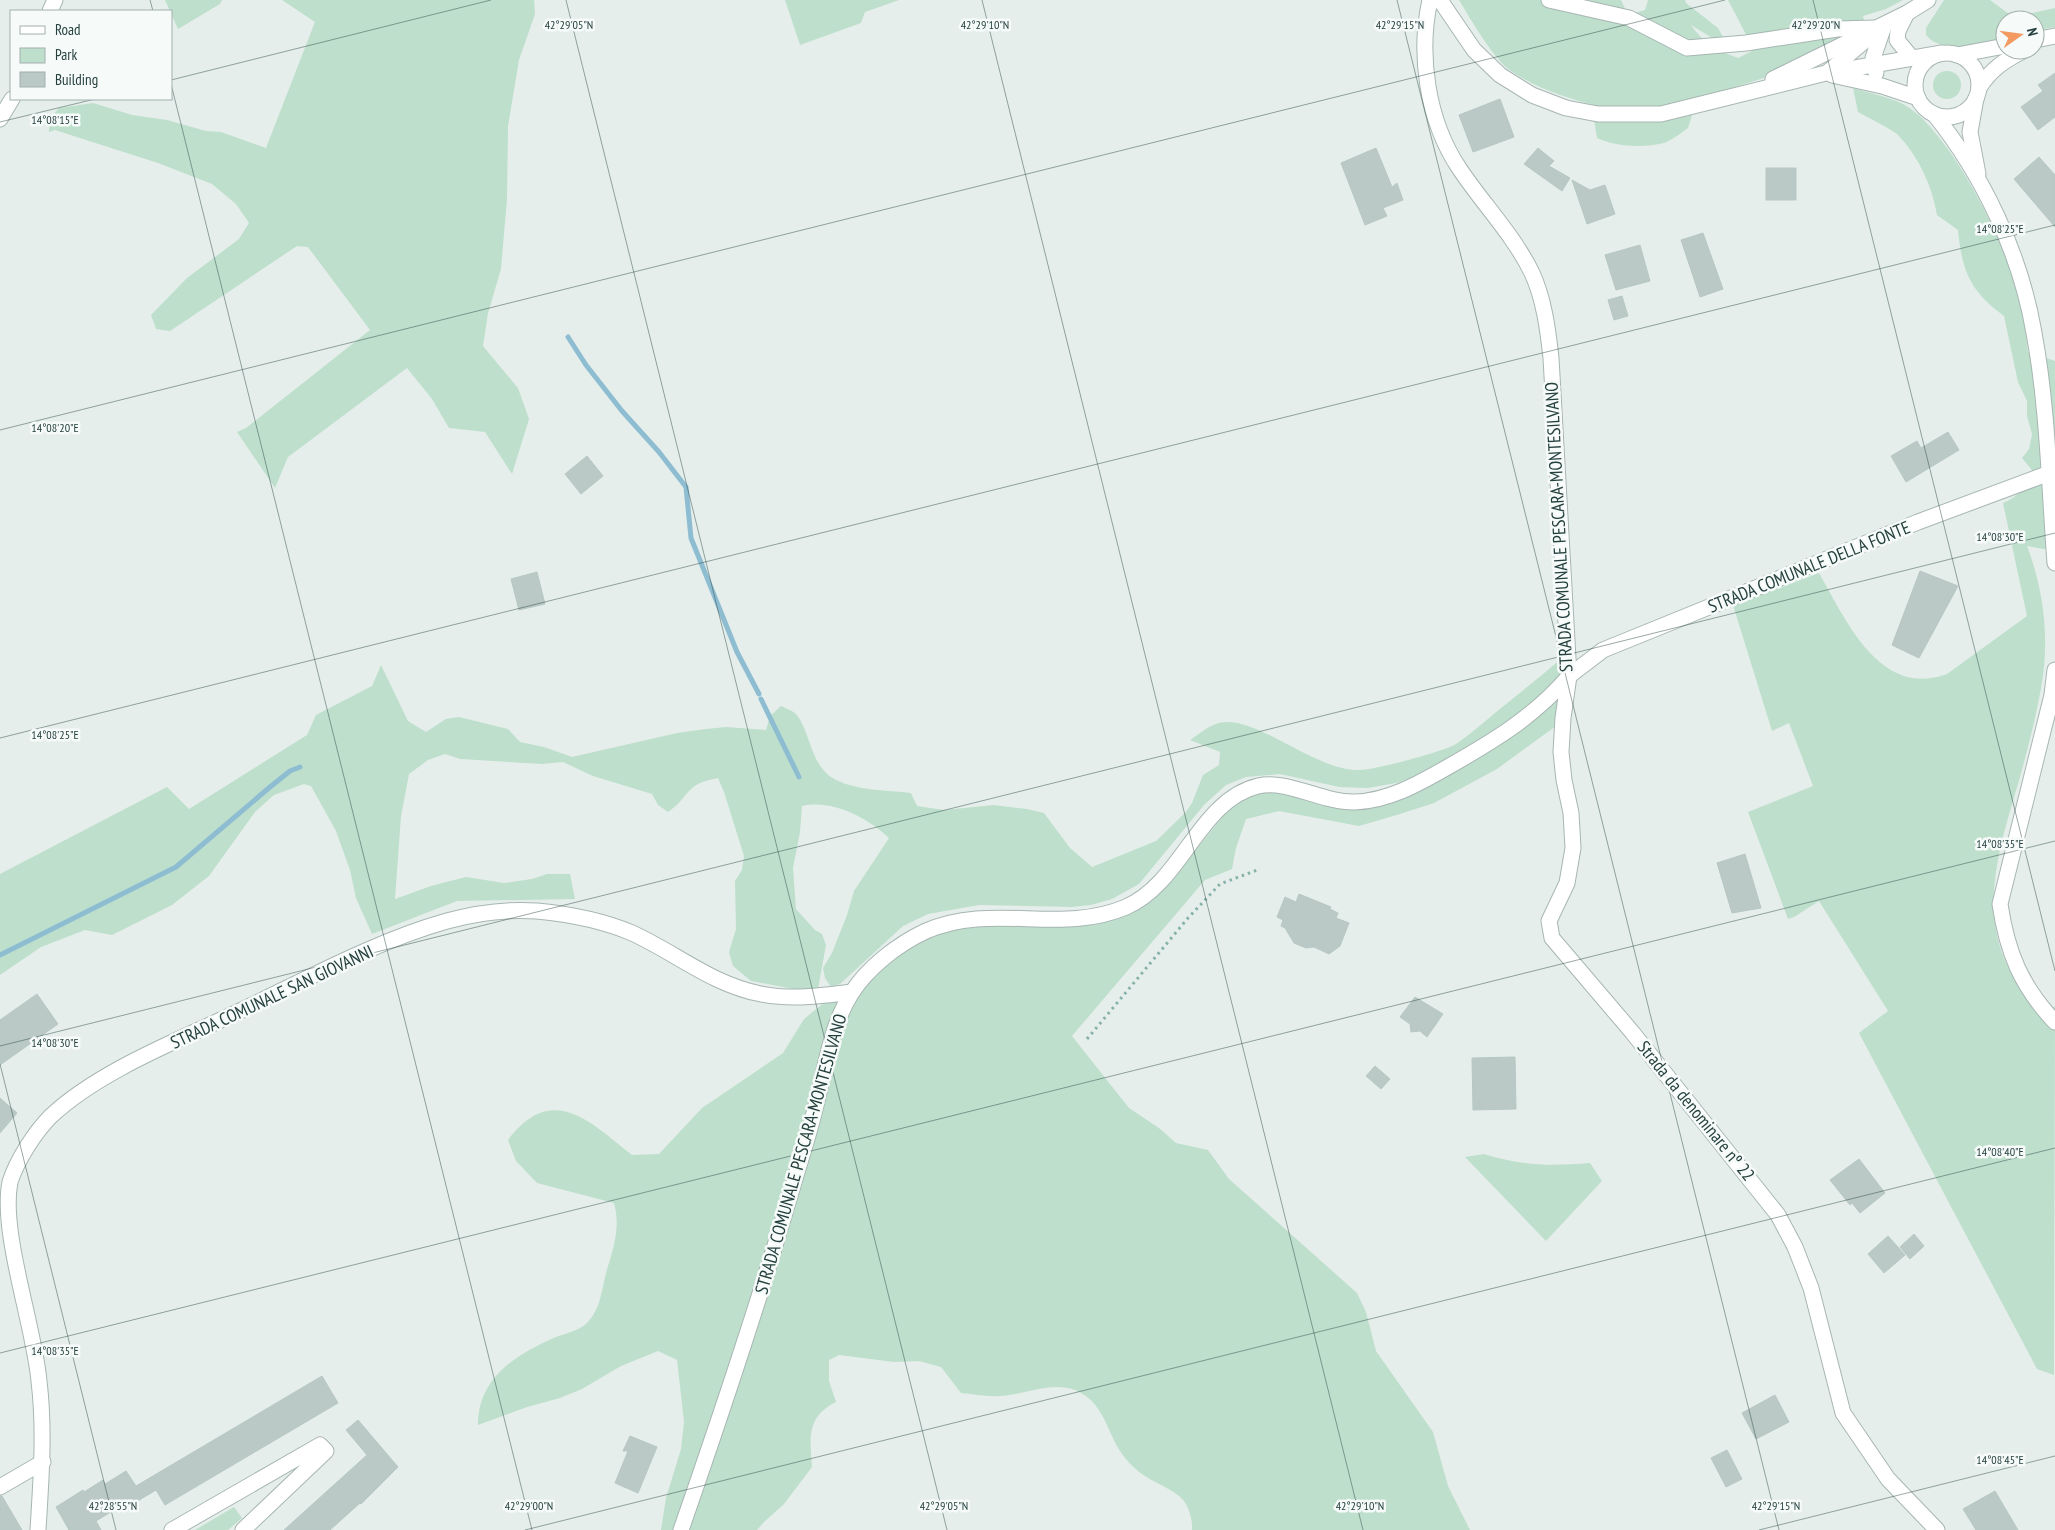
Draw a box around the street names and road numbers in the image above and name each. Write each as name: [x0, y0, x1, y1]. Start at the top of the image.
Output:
street label: STRADA COMUNALE PESCARA-MONTESILVANO: [1539, 381, 1578, 673]
street label: STRADA COMUNALE DELLA FONTE: [1704, 515, 1913, 618]
street label: STRADA COMUNALE SAN GIOVANNI: [167, 939, 377, 1054]
street label: STRADA COMUNALE PESCARA-MONTESILVANO: [749, 1011, 852, 1297]
street label: Strada da denominare nº 22: [1633, 1036, 1760, 1186]

